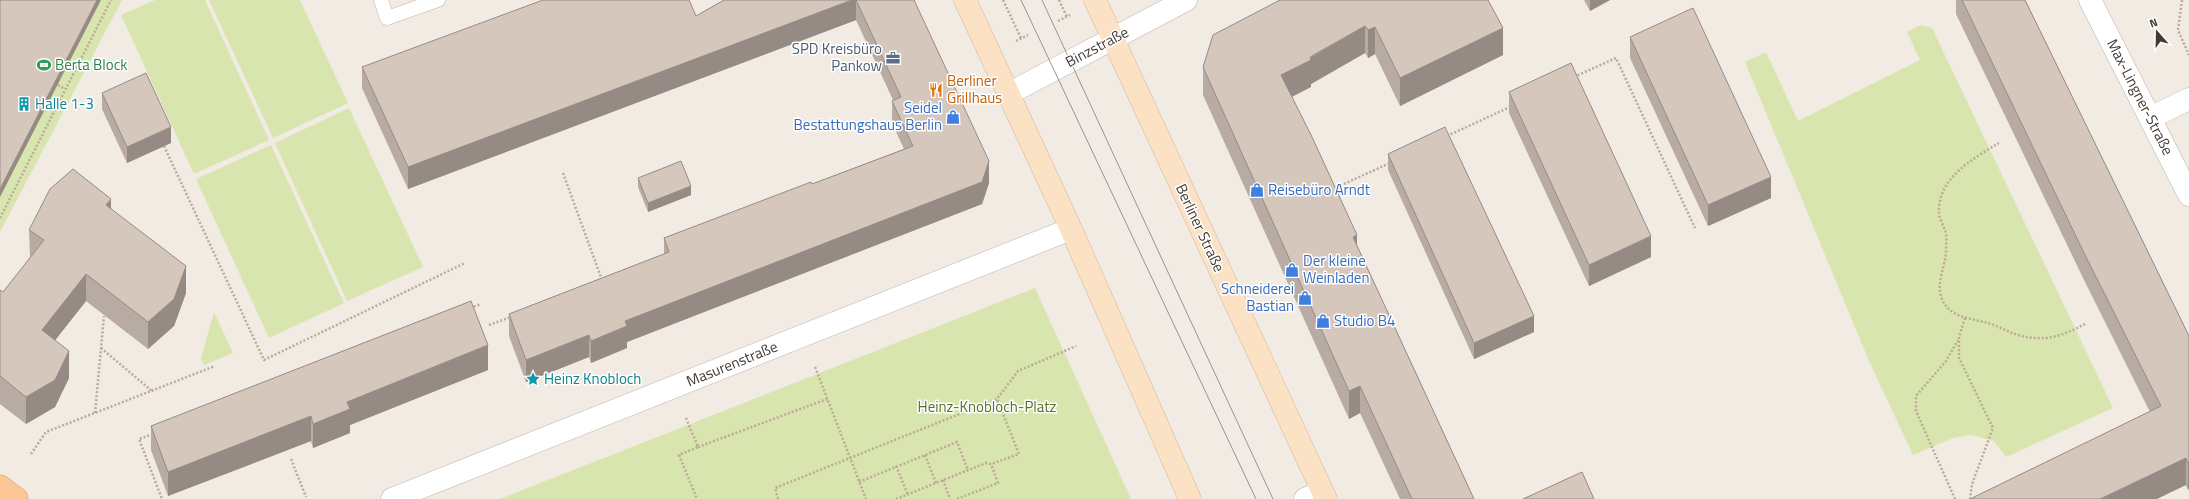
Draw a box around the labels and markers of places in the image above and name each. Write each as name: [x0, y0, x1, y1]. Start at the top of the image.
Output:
place label: SPD Kreisbüro Pankow: [792, 37, 882, 77]
office icon: SPD Kreisbüro Pankow: [885, 50, 901, 66]
place label: Berta Block: [55, 53, 127, 76]
sports icon: Berta Block: [36, 57, 52, 73]
place label: Berliner Grillhaus: [947, 69, 1002, 109]
restaurant icon: Berliner Grillhaus: [928, 82, 944, 98]
place label: Halle 1-3: [35, 92, 94, 115]
building icon: Halle 1-3: [16, 96, 32, 112]
place label: Seidel Bestattungshaus Berlin: [794, 96, 942, 136]
shop icon: Seidel Bestattungshaus Berlin: [945, 109, 961, 125]
place label: Reisebüro Arndt: [1268, 178, 1371, 201]
shop icon: Reisebüro Arndt: [1249, 182, 1265, 198]
place label: Der kleine Weinladen: [1303, 249, 1369, 289]
shop icon: Der kleine Weinladen: [1284, 262, 1300, 278]
place label: Schneiderei Bastian: [1221, 277, 1294, 317]
shop icon: Schneiderei Bastian: [1297, 290, 1313, 306]
place label: Studio B4: [1334, 309, 1395, 332]
shop icon: Studio B4: [1315, 313, 1331, 329]
place label: Heinz Knobloch: [544, 367, 641, 390]
place icon: Heinz Knobloch: [525, 371, 541, 387]

